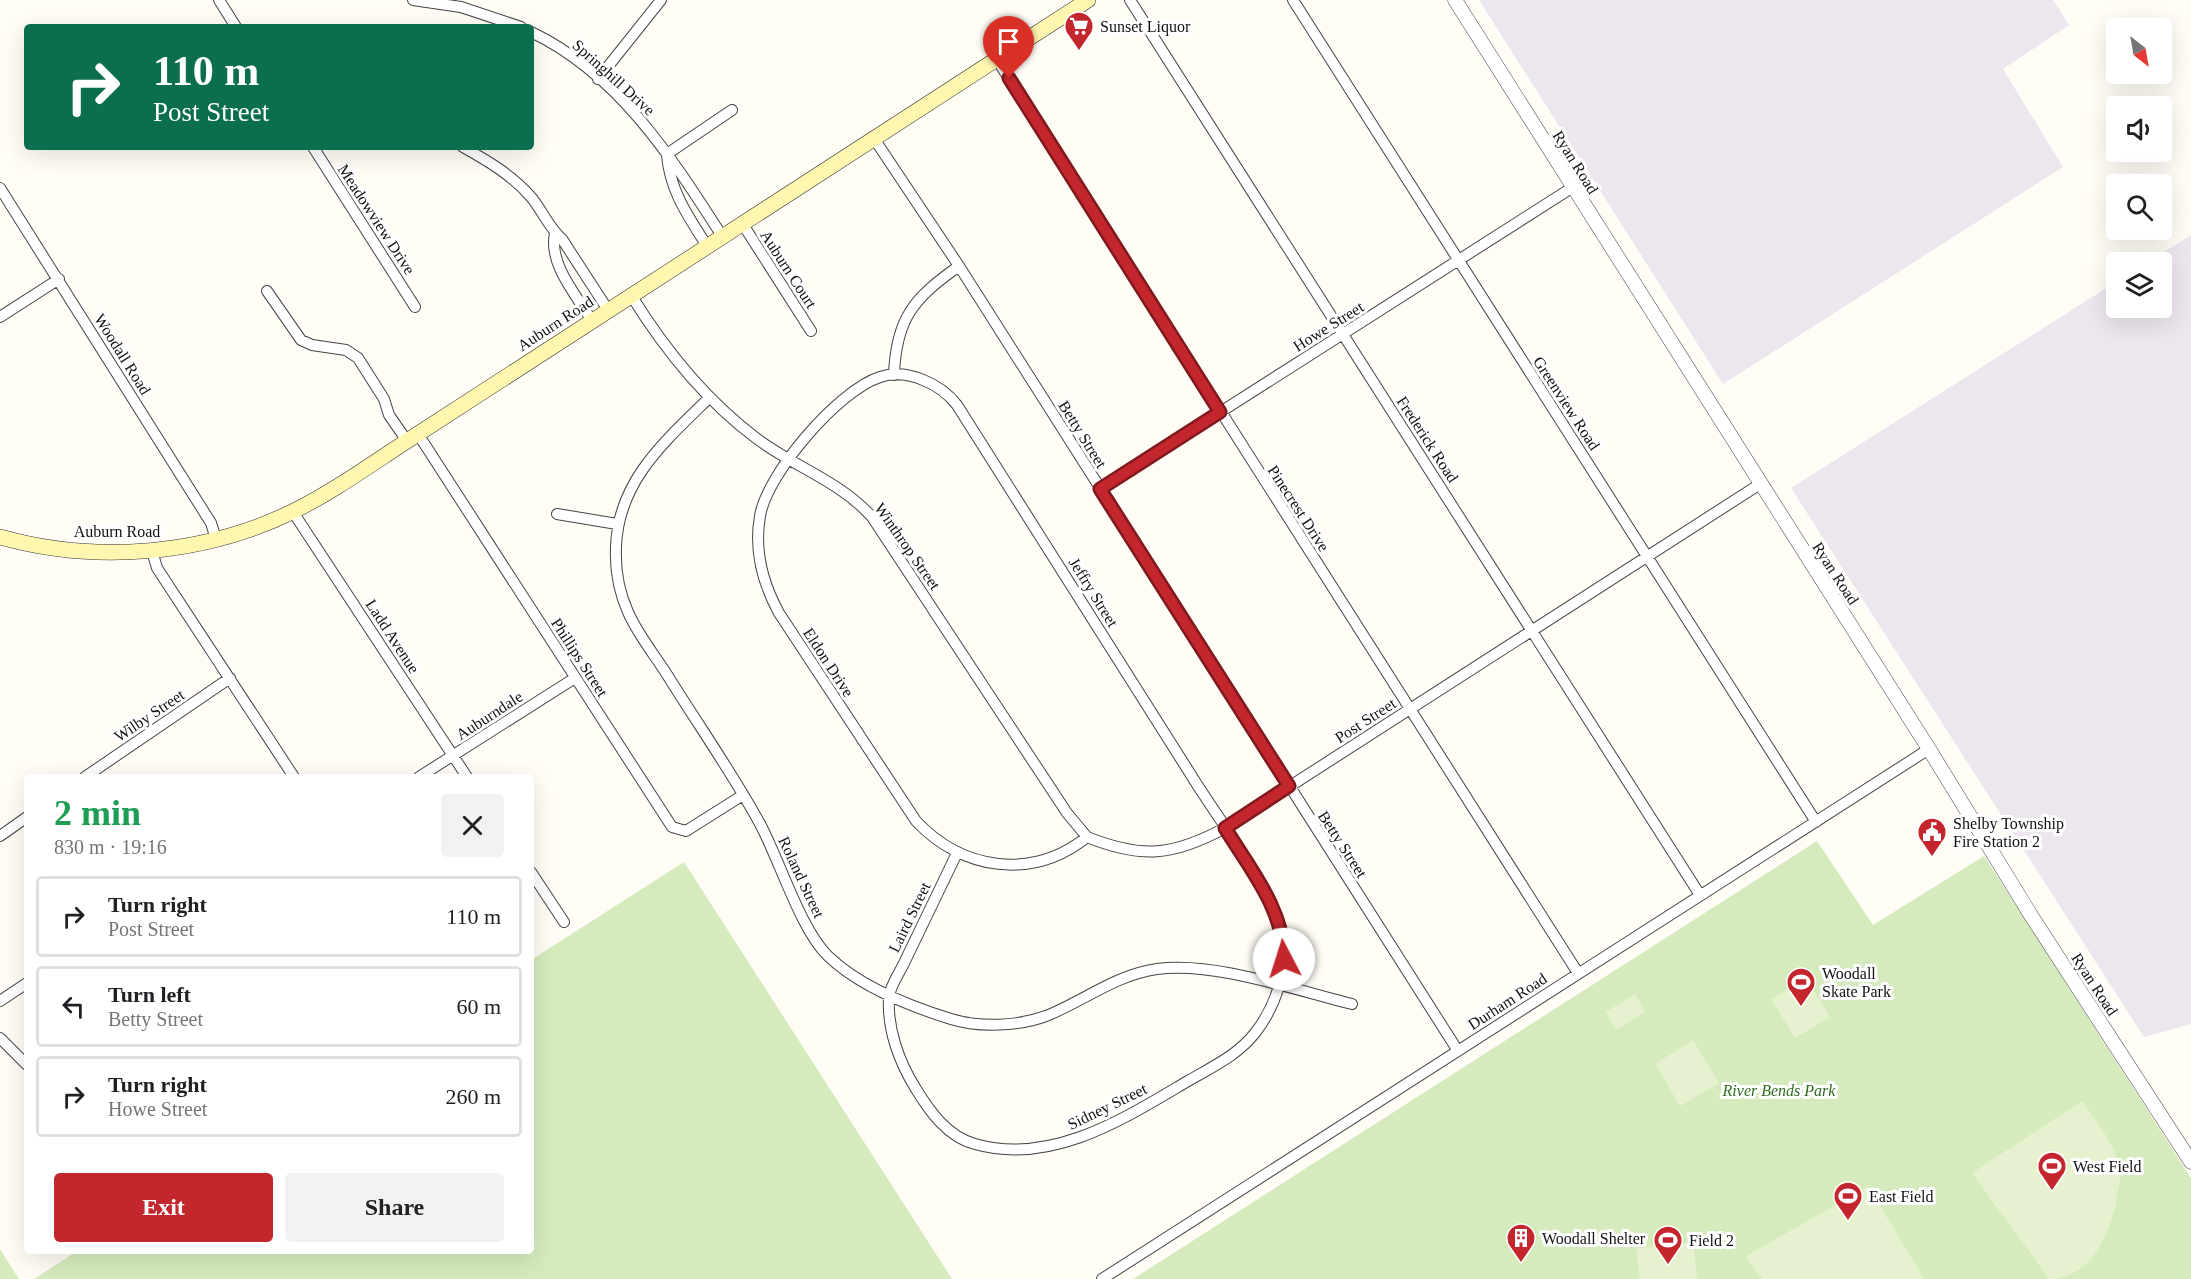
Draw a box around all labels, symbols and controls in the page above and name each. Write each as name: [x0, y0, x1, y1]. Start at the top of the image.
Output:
supermarket icon: Sunset Liquor: [1063, 10, 1095, 52]
pin: [983, 16, 1034, 78]
place label: Sunset Liquor: [1100, 18, 1191, 36]
north arrow: [2106, 18, 2172, 84]
map controls: [2106, 18, 2172, 318]
icon: arrive: [992, 25, 1025, 58]
street label: Springhill Drive: [569, 36, 658, 119]
icon: right: [54, 48, 132, 126]
text: 110 m: [153, 48, 259, 94]
button: sound: [2106, 96, 2172, 162]
text: Post Street: [153, 97, 269, 127]
street label: Ryan Road: [1549, 128, 1602, 197]
street label: Meadowview Drive: [335, 161, 418, 277]
button: search: [2106, 174, 2172, 240]
street label: Auburn Court: [757, 227, 820, 312]
button: layers: [2106, 252, 2172, 318]
street label: Auburn Road: [514, 293, 596, 354]
street label: Howe Street: [1290, 298, 1367, 355]
street label: Woodall Road: [91, 311, 154, 398]
street label: Greenview Road: [1530, 353, 1603, 453]
street label: Frederick Road: [1393, 393, 1462, 485]
street label: Betty Street: [1054, 398, 1110, 472]
street label: Pinecrest Drive: [1264, 462, 1333, 554]
street label: Winthrop Street: [871, 500, 944, 594]
street label: Auburn Road: [74, 523, 160, 540]
street label: Ryan Road: [1808, 539, 1862, 608]
street label: Jeffry Street: [1065, 555, 1122, 631]
street label: Ladd Avenue: [362, 596, 423, 676]
street label: Phillips Street: [547, 615, 612, 701]
street label: Eldon Drive: [800, 625, 857, 700]
street label: Wilby Street: [111, 686, 188, 746]
street label: Auburndale: [453, 688, 526, 743]
street label: Post Street: [1332, 694, 1399, 746]
text: 2 min: [54, 793, 141, 833]
button: close: [441, 794, 504, 857]
street label: Betty Street: [1314, 808, 1371, 882]
place label: Shelby Township Fire Station 2: [1953, 815, 2064, 850]
public building icon: Shelby Township Fire Station 2: [1916, 816, 1948, 858]
street label: Roland Street: [775, 834, 828, 921]
text: 830 m · 19:16: [54, 836, 167, 858]
street label: Laird Street: [885, 879, 934, 955]
text: Turn right: [108, 892, 207, 917]
icon: right: [57, 900, 90, 933]
text: 110 m: [446, 904, 501, 929]
text: Post Street: [108, 918, 194, 940]
position arrow: [1252, 927, 1316, 991]
street label: Ryan Road: [2067, 950, 2121, 1019]
place label: Woodall Skate Park: [1822, 965, 1891, 1000]
sports icon: Woodall Skate Park: [1785, 966, 1817, 1008]
street label: Durham Road: [1465, 970, 1550, 1033]
text: Turn left: [108, 982, 191, 1007]
icon: left: [57, 990, 90, 1023]
text: 60 m: [456, 994, 501, 1019]
text: Betty Street: [108, 1008, 203, 1030]
text: Turn right: [108, 1072, 207, 1097]
icon: right: [57, 1080, 90, 1113]
street label: Sidney Street: [1065, 1080, 1150, 1134]
park label: River Bends Park: [1722, 1082, 1836, 1099]
text: 260 m: [445, 1084, 501, 1109]
text: Howe Street: [108, 1098, 207, 1120]
sports icon: West Field: [2036, 1150, 2068, 1192]
place label: West Field: [2073, 1158, 2141, 1175]
button: Exit: [54, 1173, 273, 1242]
button: Share: [285, 1173, 504, 1242]
sports icon: East Field: [1832, 1180, 1864, 1222]
place label: East Field: [1869, 1188, 1933, 1205]
building icon: Woodall Shelter: [1505, 1222, 1537, 1264]
sports icon: Field 2: [1652, 1224, 1684, 1266]
place label: Woodall Shelter: [1542, 1230, 1646, 1247]
place label: Field 2: [1689, 1232, 1734, 1249]

